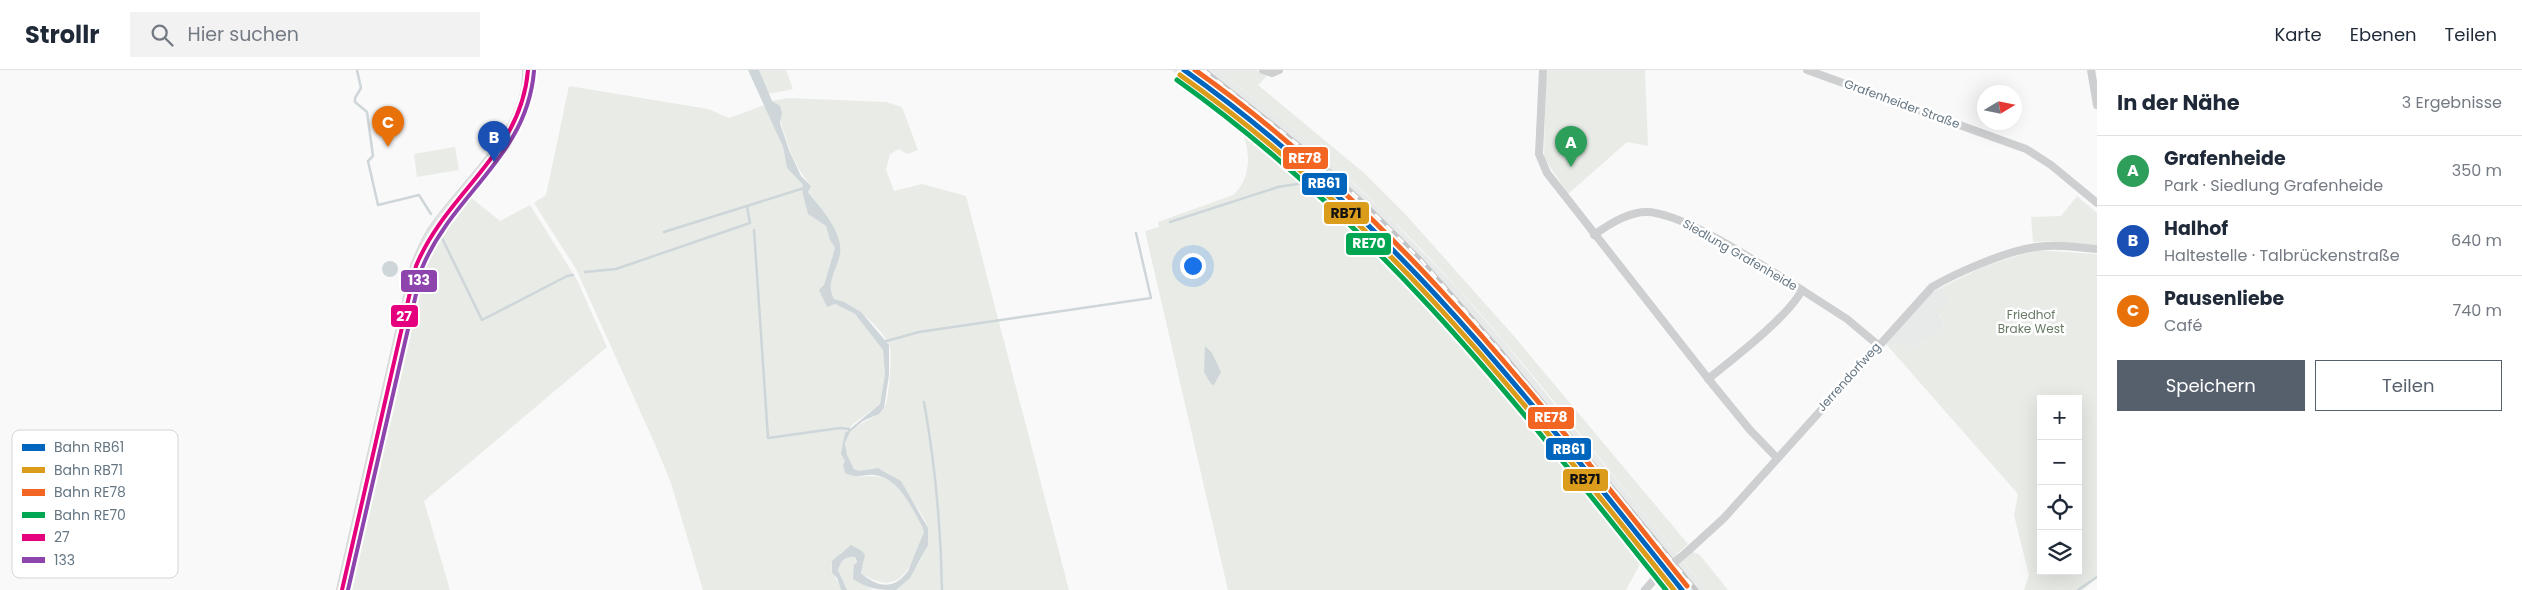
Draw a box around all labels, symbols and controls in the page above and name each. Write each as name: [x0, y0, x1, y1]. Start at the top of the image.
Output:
search box: [130, 12, 480, 57]
text: Strollr: [25, 18, 100, 51]
icon: search: [148, 21, 176, 49]
text: Hier suchen: [188, 21, 299, 48]
text: Karte: [2274, 22, 2322, 47]
text: Ebenen: [2350, 22, 2417, 47]
text: Teilen: [2445, 22, 2497, 47]
street label: Grafenheider Straße: [1842, 75, 1962, 132]
north arrow: [1977, 85, 2022, 130]
text: In der Nähe: [2117, 88, 2240, 117]
text: 3 Ergebnisse: [2402, 91, 2502, 114]
pin: C: [372, 106, 404, 147]
pin: B: [478, 121, 510, 162]
pin: A: [1555, 126, 1587, 167]
text: Grafenheide: [2164, 145, 2286, 172]
line badge: RE78: [1282, 146, 1329, 170]
text: RE78: [1288, 148, 1322, 168]
text: A: [2127, 159, 2139, 182]
text: 350 m: [2452, 159, 2502, 182]
line badge: RB61: [1301, 172, 1348, 196]
text: RB61: [1308, 173, 1340, 193]
text: Park · Siedlung Grafenheide: [2164, 174, 2383, 197]
line badge: RB71: [1323, 201, 1370, 225]
text: RB71: [1330, 203, 1362, 223]
street label: Siedlung Grafenheide: [1680, 215, 1801, 294]
text: Halhof: [2164, 215, 2228, 242]
text: B: [2128, 229, 2138, 252]
text: 640 m: [2451, 229, 2502, 252]
line badge: RE70: [1345, 232, 1392, 256]
text: RE70: [1352, 233, 1386, 253]
text: Haltestelle · Talbrückenstraße: [2164, 244, 2400, 267]
your location: [1180, 253, 1206, 279]
line badge: 133: [400, 269, 438, 293]
text: 133: [408, 270, 430, 290]
text: Pausenliebe: [2164, 285, 2284, 312]
text: C: [2127, 299, 2139, 322]
text: 740 m: [2452, 299, 2502, 322]
line badge: 27: [390, 304, 419, 328]
text: 27: [396, 306, 412, 326]
park label: Friedhof Brake West: [1998, 306, 2064, 337]
text: Café: [2164, 314, 2202, 337]
street label: Jerrendorfweg: [1813, 338, 1884, 415]
button: Speichern: [2117, 360, 2305, 411]
button: Teilen: [2315, 360, 2502, 411]
map controls: [2037, 395, 2082, 575]
button: +: [2037, 395, 2082, 440]
line badge: RE78: [1527, 406, 1575, 430]
text: RE78: [1534, 407, 1568, 427]
legend: [12, 430, 178, 578]
text: Bahn RB61: [54, 437, 124, 457]
line badge: RB61: [1545, 437, 1592, 461]
text: RB61: [1553, 439, 1585, 459]
button: −: [2037, 440, 2082, 485]
text: Bahn RB71: [54, 460, 123, 480]
line badge: RB71: [1562, 468, 1609, 492]
text: RB71: [1569, 469, 1601, 489]
text: Bahn RE78: [54, 482, 126, 502]
button: locate: [2037, 485, 2082, 530]
text: Bahn RE70: [54, 505, 126, 525]
text: 27: [54, 527, 70, 547]
button: layers: [2037, 530, 2082, 575]
text: 133: [54, 550, 75, 570]

